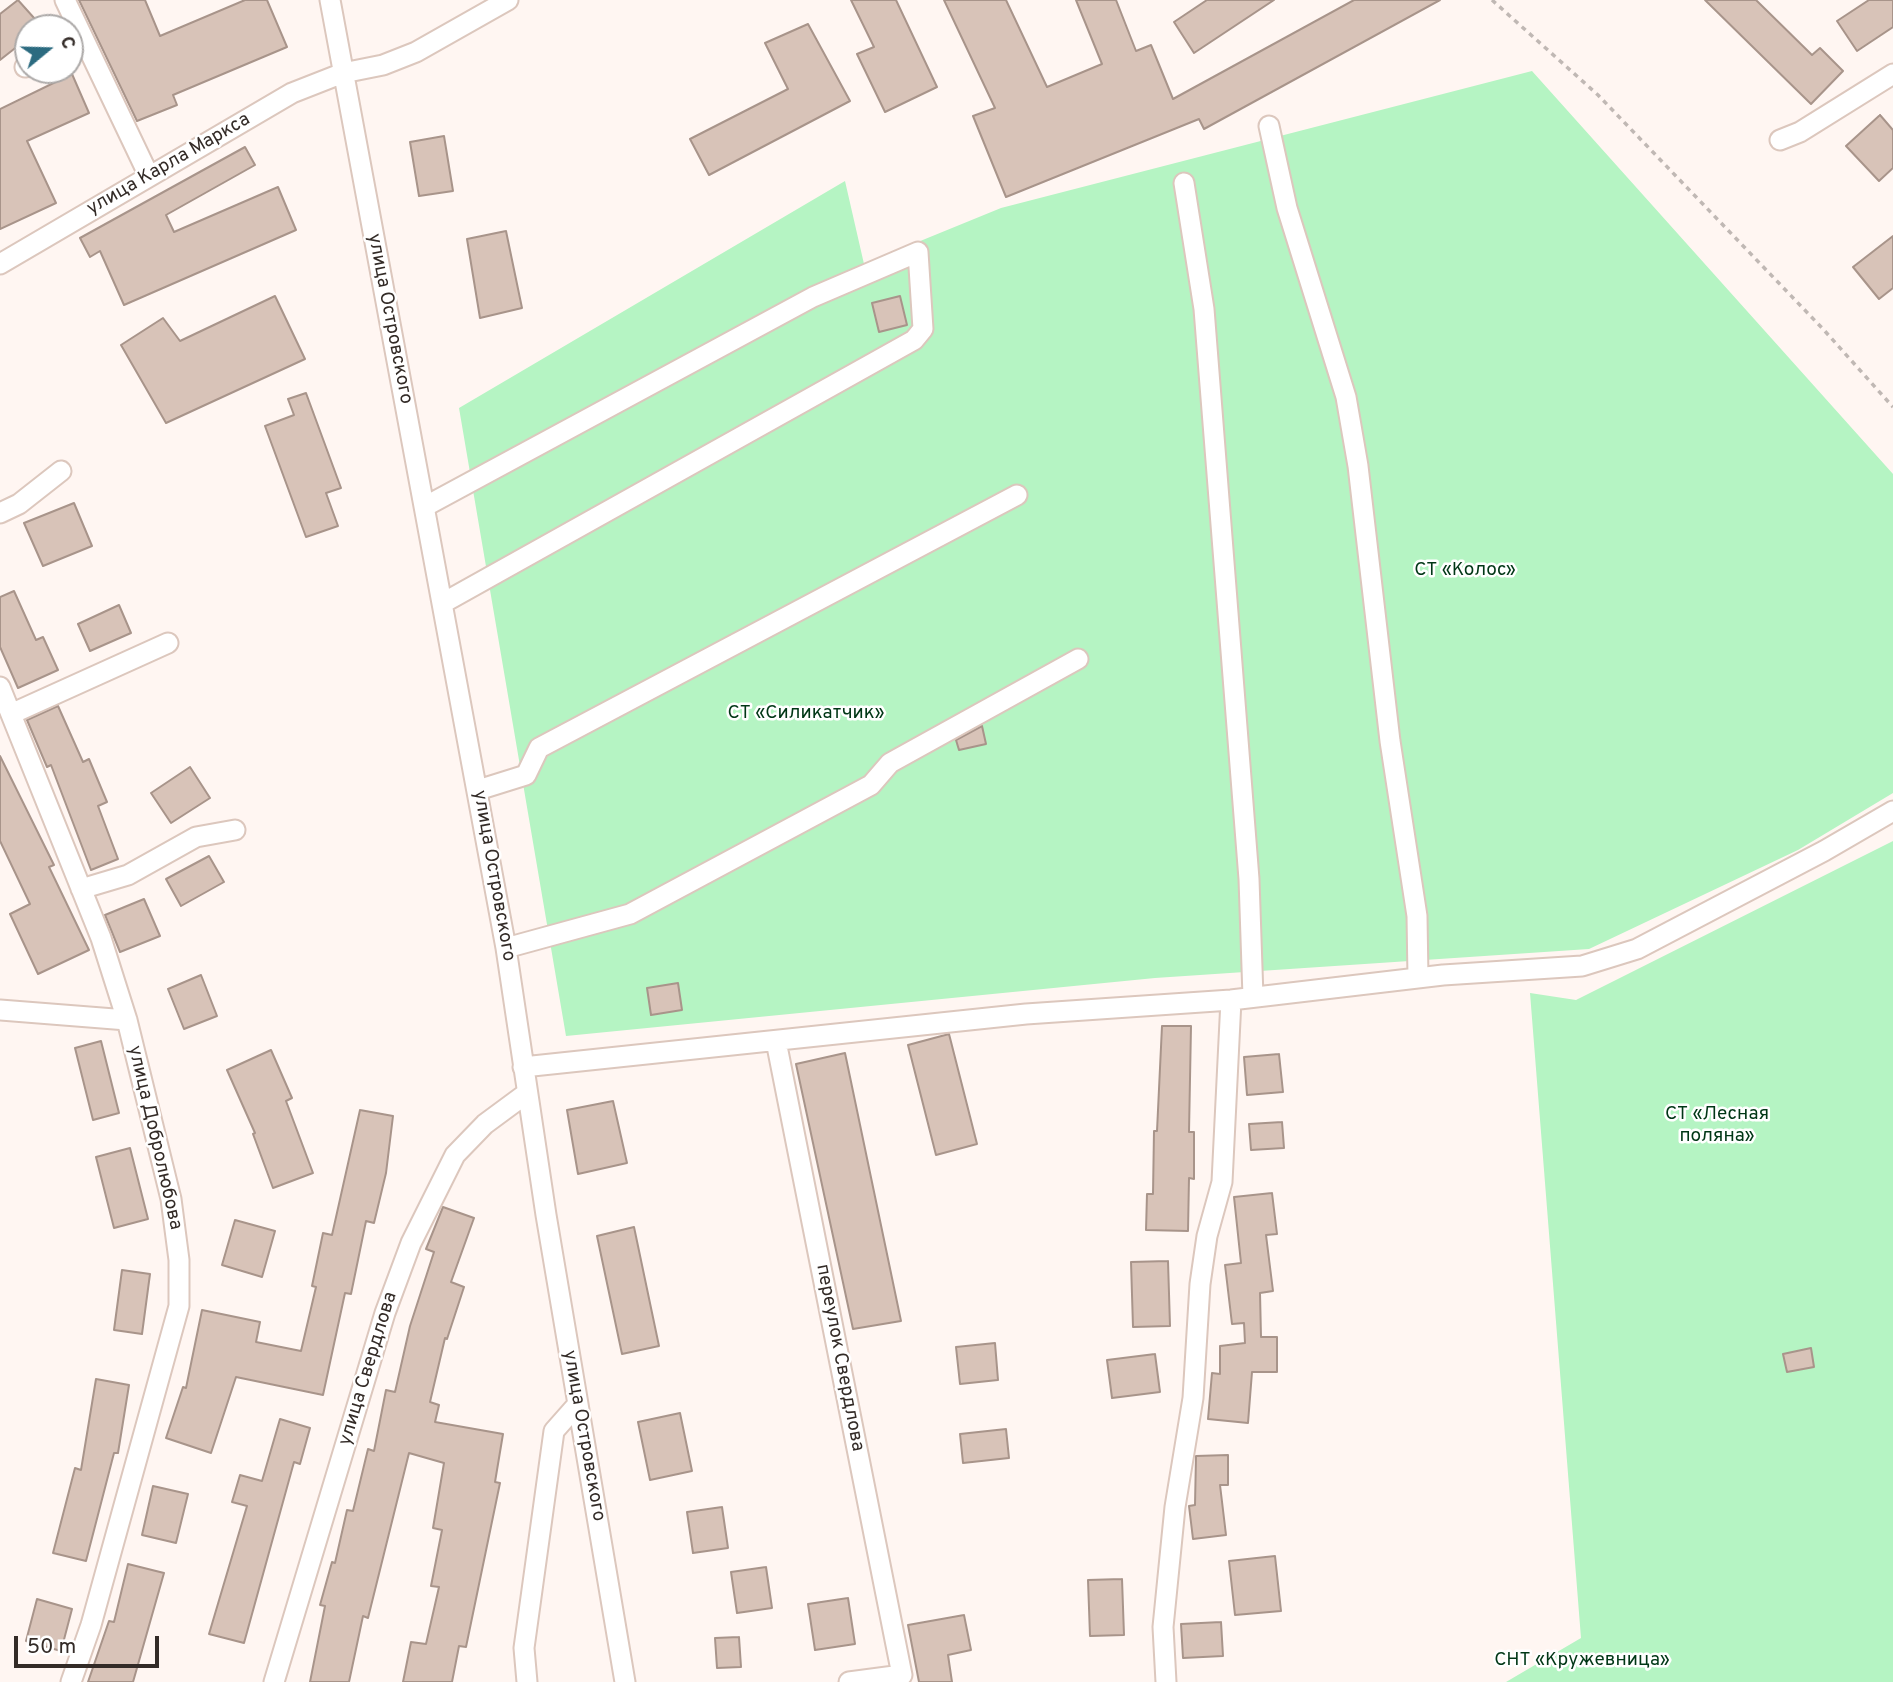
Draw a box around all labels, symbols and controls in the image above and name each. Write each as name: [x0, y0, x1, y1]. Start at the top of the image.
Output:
north arrow: [14, 14, 84, 84]
text: С: [54, 33, 80, 52]
street label: улица Карла Маркса: [83, 109, 255, 221]
street label: улица Островского: [361, 232, 417, 406]
park label: СТ «Колос»: [1414, 560, 1516, 582]
park label: СТ «Силикатчик»: [728, 703, 884, 725]
street label: улица Островского: [467, 789, 519, 963]
street label: улица Добролюбова: [122, 1044, 186, 1232]
park label: СТ «Лесная поляна»: [1665, 1104, 1769, 1148]
street label: переулок Свердлова: [810, 1262, 868, 1454]
street label: улица Свердлова: [335, 1289, 403, 1449]
street label: улица Островского: [557, 1349, 609, 1523]
scale bar: [18, 1622, 163, 1666]
text: 50 m: [27, 1634, 76, 1661]
park label: СНТ «Кружевница»: [1494, 1650, 1670, 1672]

